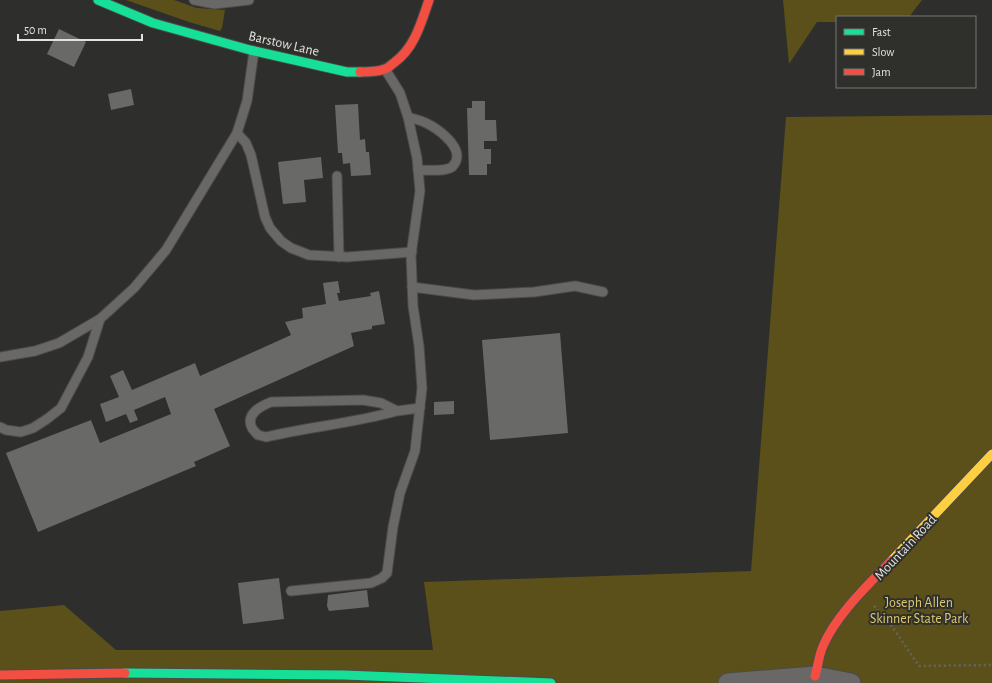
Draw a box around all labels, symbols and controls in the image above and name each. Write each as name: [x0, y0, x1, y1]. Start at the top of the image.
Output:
scale bar: [18, 16, 142, 42]
legend: [836, 16, 976, 88]
text: 50 m: [24, 24, 47, 36]
text: Fast: [872, 26, 891, 38]
street label: Barstow Lane: [247, 29, 320, 59]
text: Slow: [872, 46, 894, 58]
text: Jam: [872, 66, 891, 78]
street label: Mountain Road: [872, 512, 939, 583]
park label: Joseph Allen Skinner State Park: [870, 596, 969, 626]

